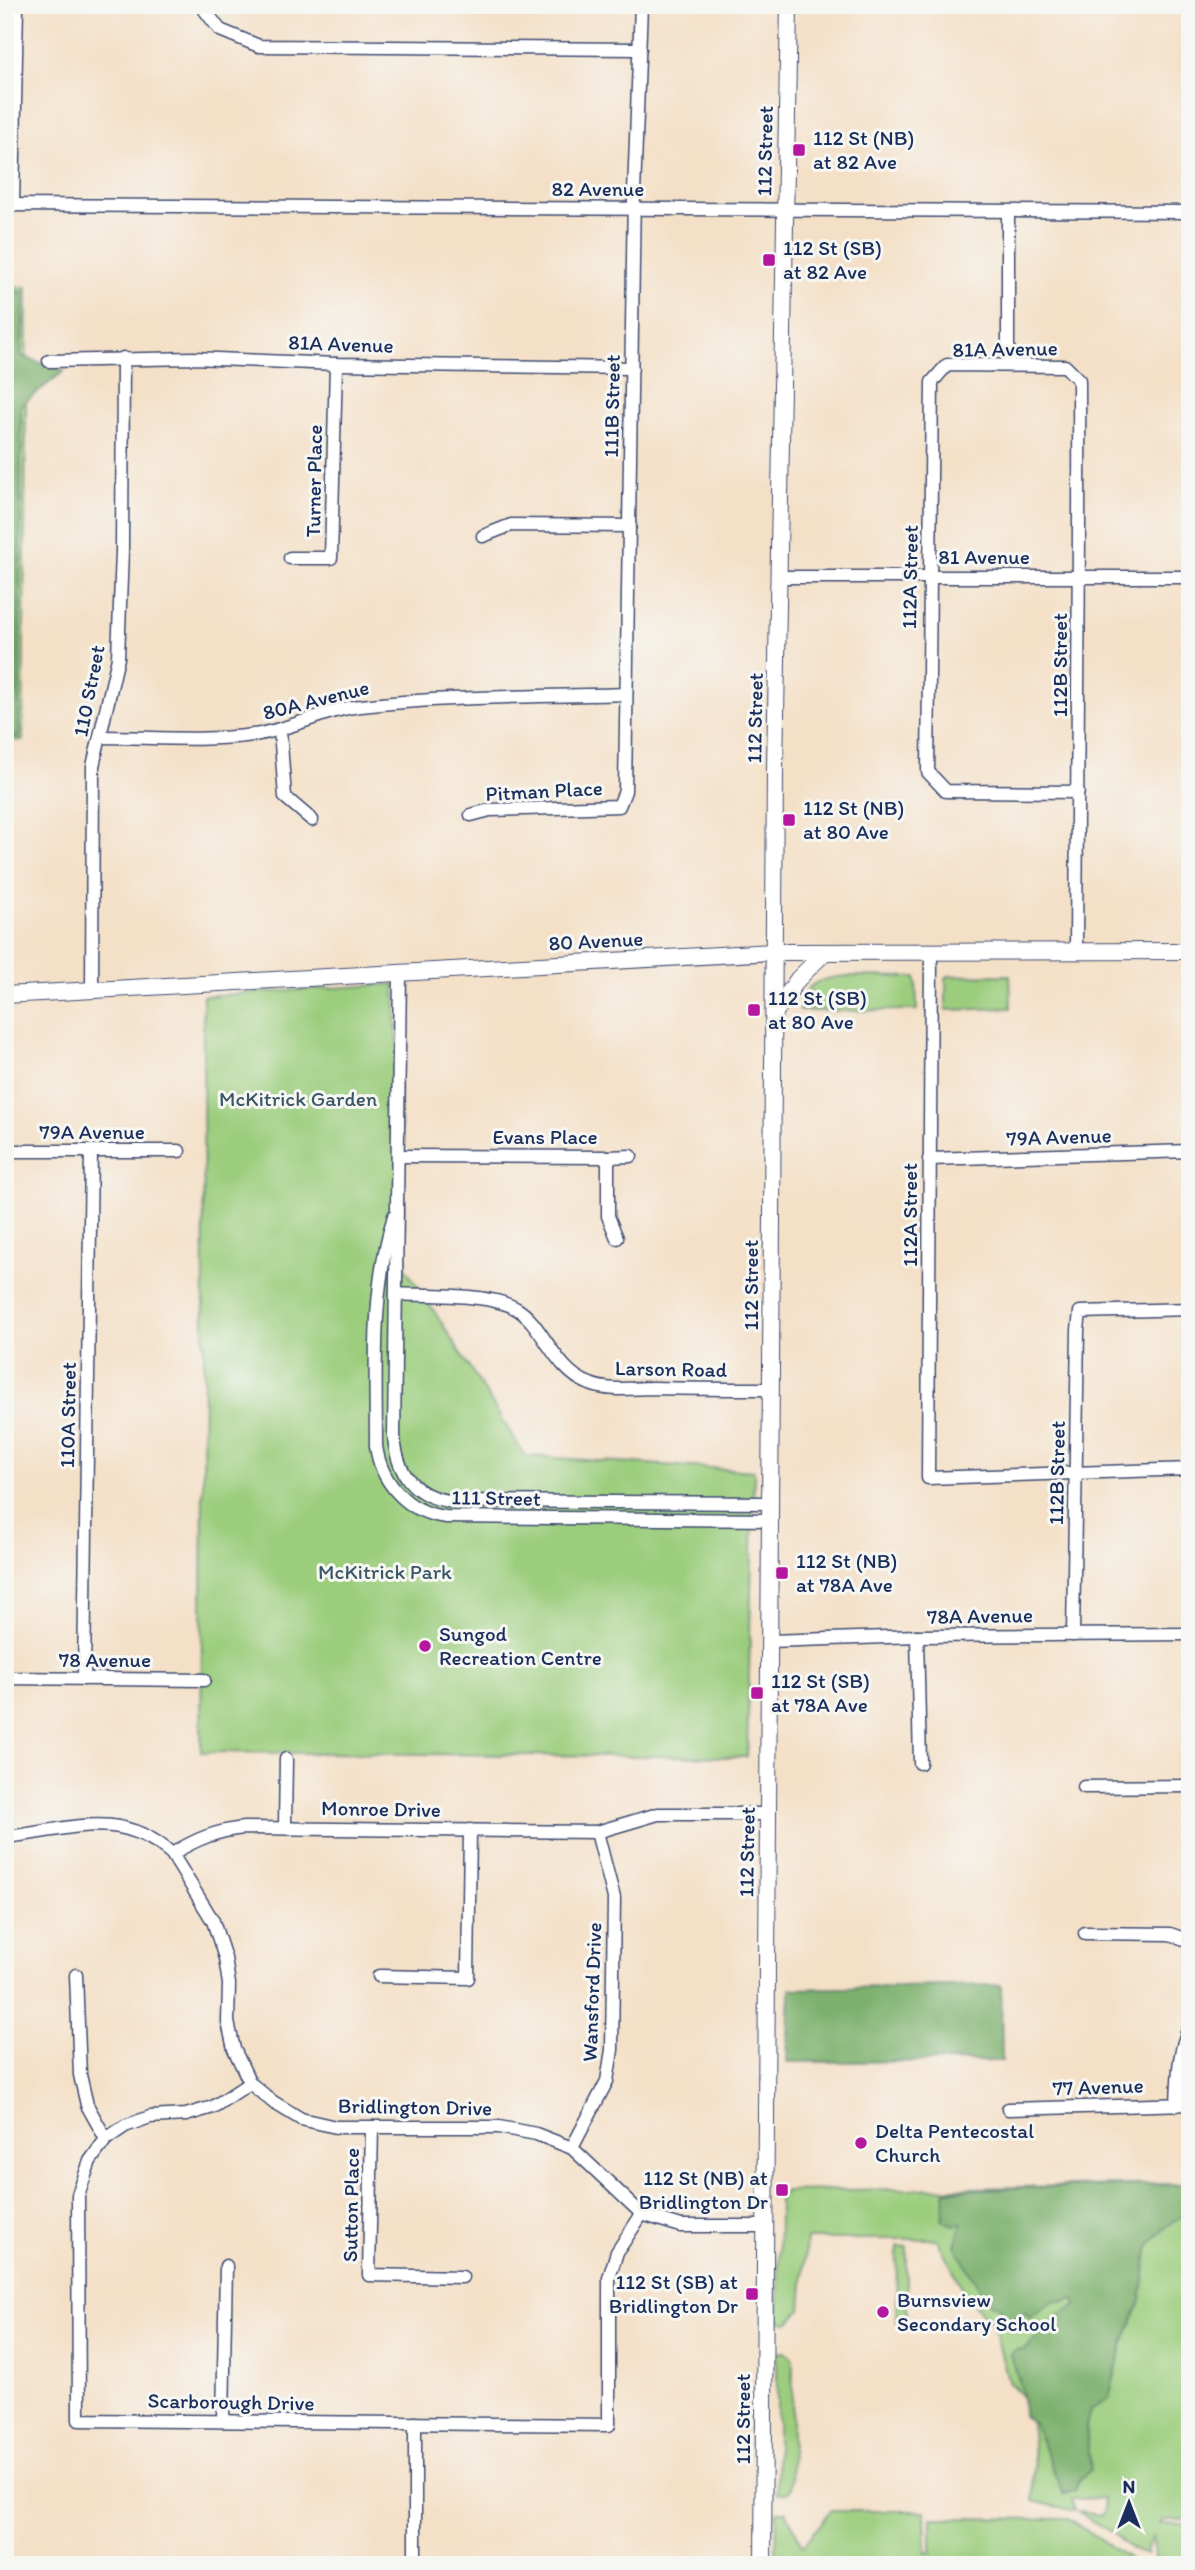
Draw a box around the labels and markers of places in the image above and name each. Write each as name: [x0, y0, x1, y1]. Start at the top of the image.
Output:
place label: 112 St (NB) at 82 Ave: [813, 125, 914, 174]
marker: 112 St (NB) at 82 Ave: [791, 142, 807, 158]
place label: 112 St (SB) at 82 Ave: [783, 235, 882, 284]
marker: 112 St (SB) at 82 Ave: [761, 252, 777, 268]
place label: 112 St (NB) at 80 Ave: [803, 795, 904, 844]
marker: 112 St (NB) at 80 Ave: [781, 812, 797, 828]
place label: 112 St (SB) at 80 Ave: [768, 985, 867, 1034]
marker: 112 St (SB) at 80 Ave: [746, 1002, 762, 1018]
place label: 112 St (NB) at 78A Ave: [796, 1548, 897, 1597]
marker: 112 St (NB) at 78A Ave: [774, 1565, 790, 1581]
place label: Sungod Recreation Centre: [439, 1621, 602, 1670]
marker: Sungod Recreation Centre: [417, 1638, 433, 1654]
place label: 112 St (SB) at 78A Ave: [771, 1668, 870, 1717]
marker: 112 St (SB) at 78A Ave: [749, 1685, 765, 1701]
place label: Delta Pentecostal Church: [875, 2118, 1034, 2167]
marker: Delta Pentecostal Church: [853, 2135, 869, 2151]
place label: 112 St (NB) at Bridlington Dr: [639, 2165, 768, 2214]
marker: 112 St (NB) at Bridlington Dr: [774, 2182, 790, 2198]
place label: 112 St (SB) at Bridlington Dr: [609, 2269, 738, 2318]
marker: 112 St (SB) at Bridlington Dr: [744, 2286, 760, 2302]
place label: Burnsview Secondary School: [897, 2287, 1056, 2336]
marker: Burnsview Secondary School: [875, 2304, 891, 2320]

